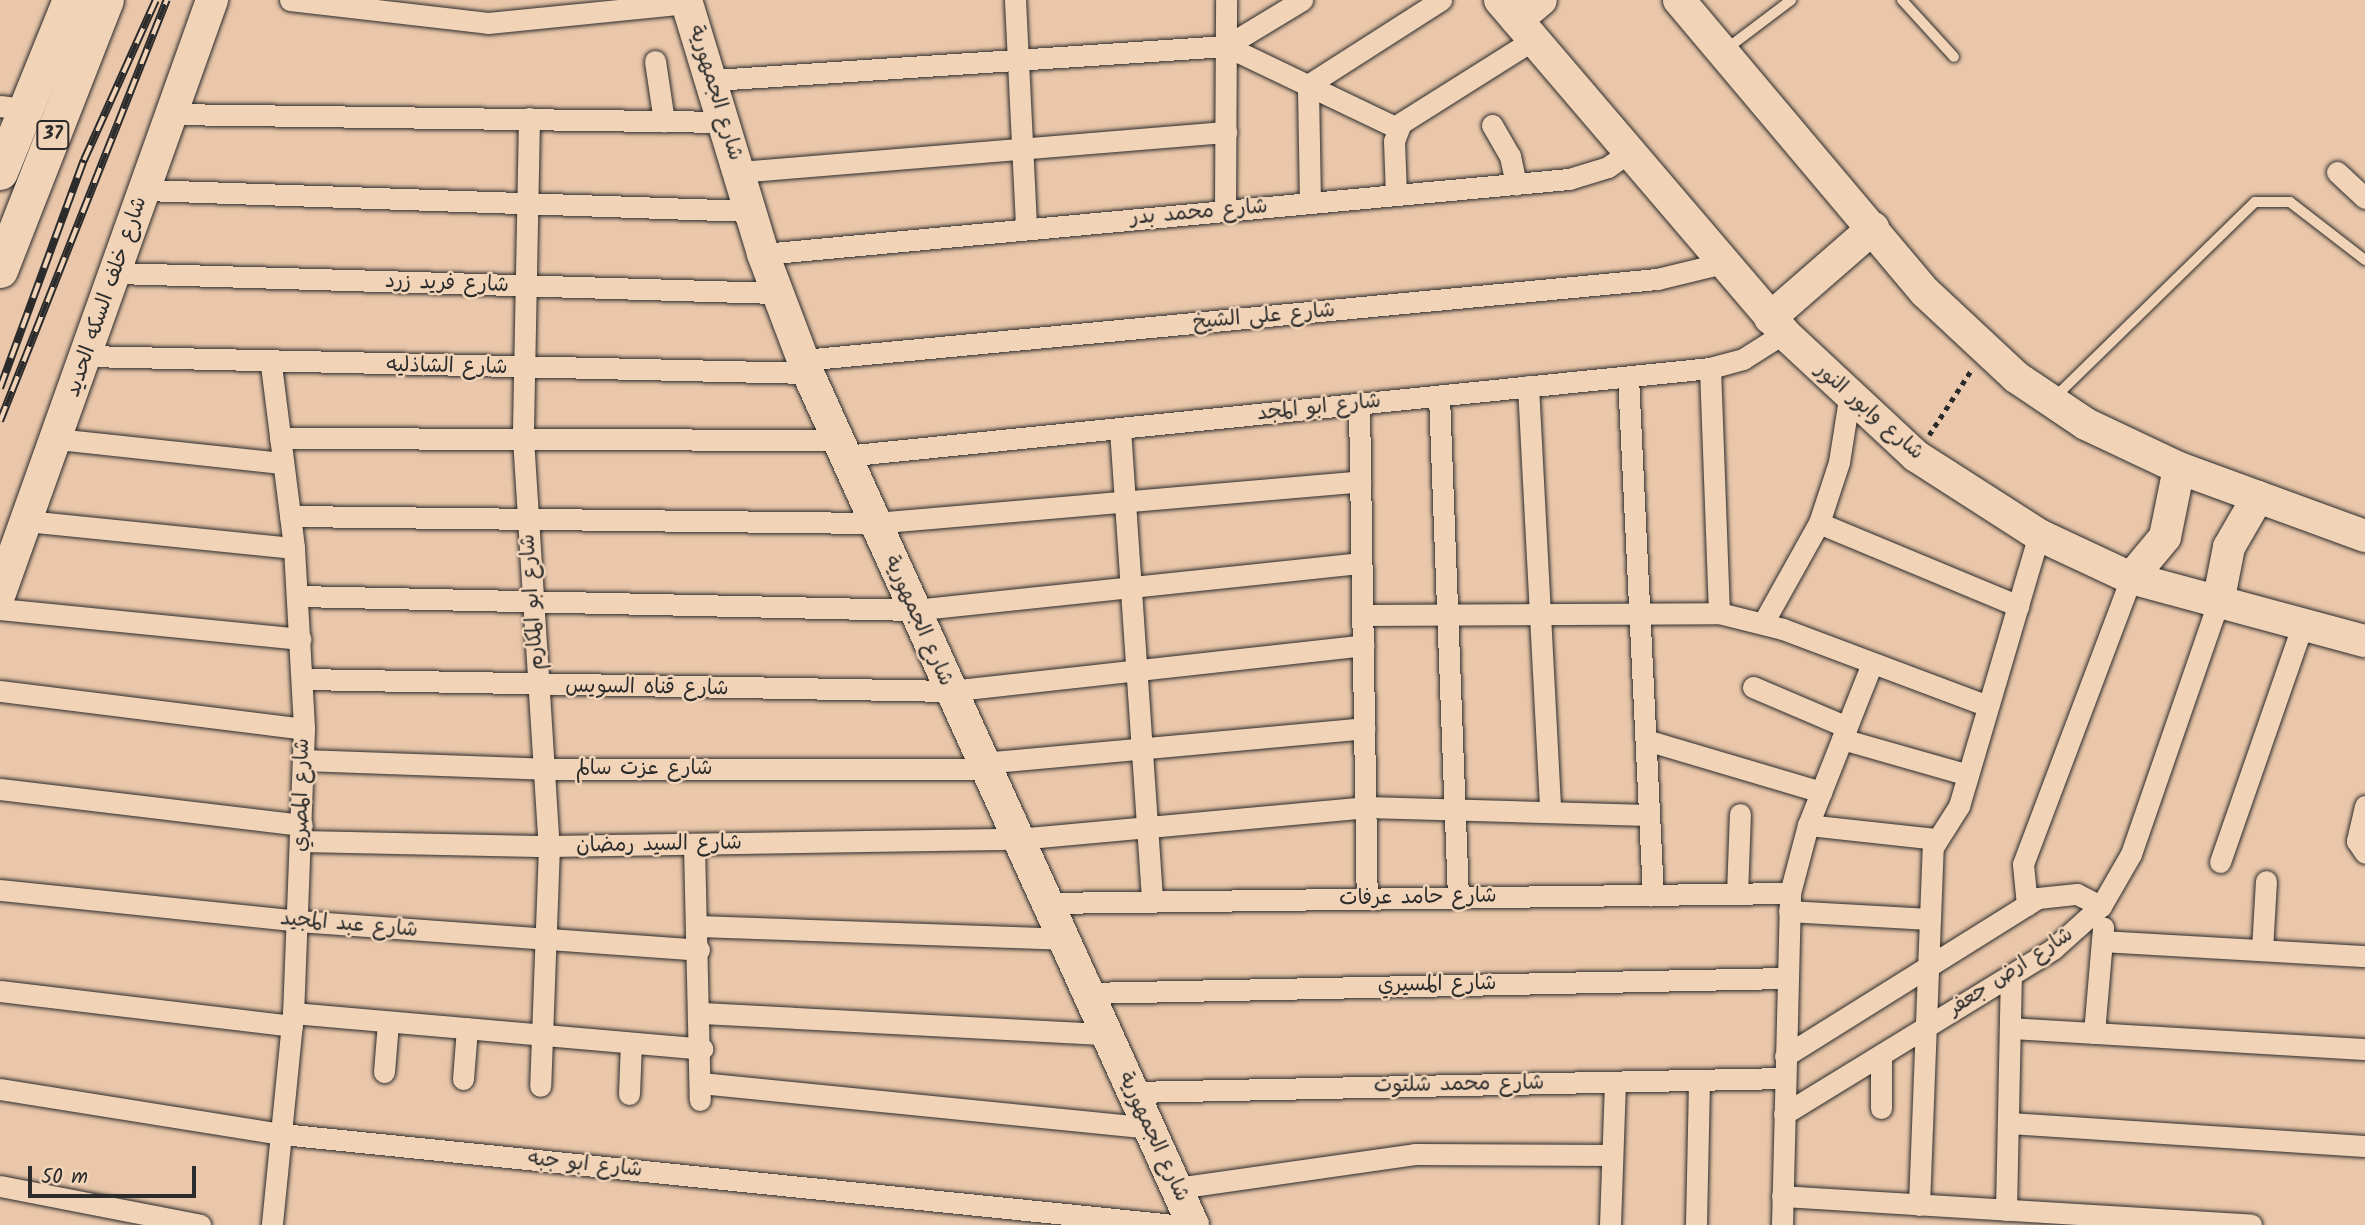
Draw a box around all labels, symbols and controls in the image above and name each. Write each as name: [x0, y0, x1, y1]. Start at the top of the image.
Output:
street label: شارع الجمهورية: [682, 22, 748, 164]
road number: 37: [36, 119, 70, 150]
street label: شارع خلف السكه الحديد: [61, 193, 153, 401]
street label: شارع محمد بدر: [1129, 194, 1269, 232]
street label: شارع فريد زرد: [385, 269, 509, 299]
street label: شارع على الشيخ: [1192, 298, 1336, 336]
street label: شارع الشاذليه: [386, 353, 508, 381]
street label: شارع وابور النور: [1810, 358, 1928, 466]
street label: شارع ابو المجد: [1256, 389, 1382, 427]
street label: شارع ابو المكارم: [516, 533, 550, 671]
street label: شارع الجمهورية: [878, 552, 958, 690]
street label: شارع قناه السويس: [565, 674, 729, 702]
street label: شارع المصري: [288, 738, 316, 852]
street label: شارع عزت سالم: [576, 756, 712, 782]
street label: شارع السيد رمضان: [576, 831, 742, 859]
street label: شارع حامد عرفات: [1339, 884, 1497, 912]
street label: شارع عبد المجيد: [279, 906, 419, 944]
street label: شارع ارض جعفر: [1944, 922, 2078, 1022]
street label: شارع المسيري: [1377, 971, 1497, 999]
street label: شارع الجمهورية: [1112, 1068, 1194, 1206]
street label: شارع محمد شلتوت: [1374, 1071, 1544, 1099]
street label: شارع ابو جبه: [527, 1146, 643, 1184]
scale bar: [32, 1152, 200, 1196]
text: 50 m: [41, 1161, 88, 1194]

